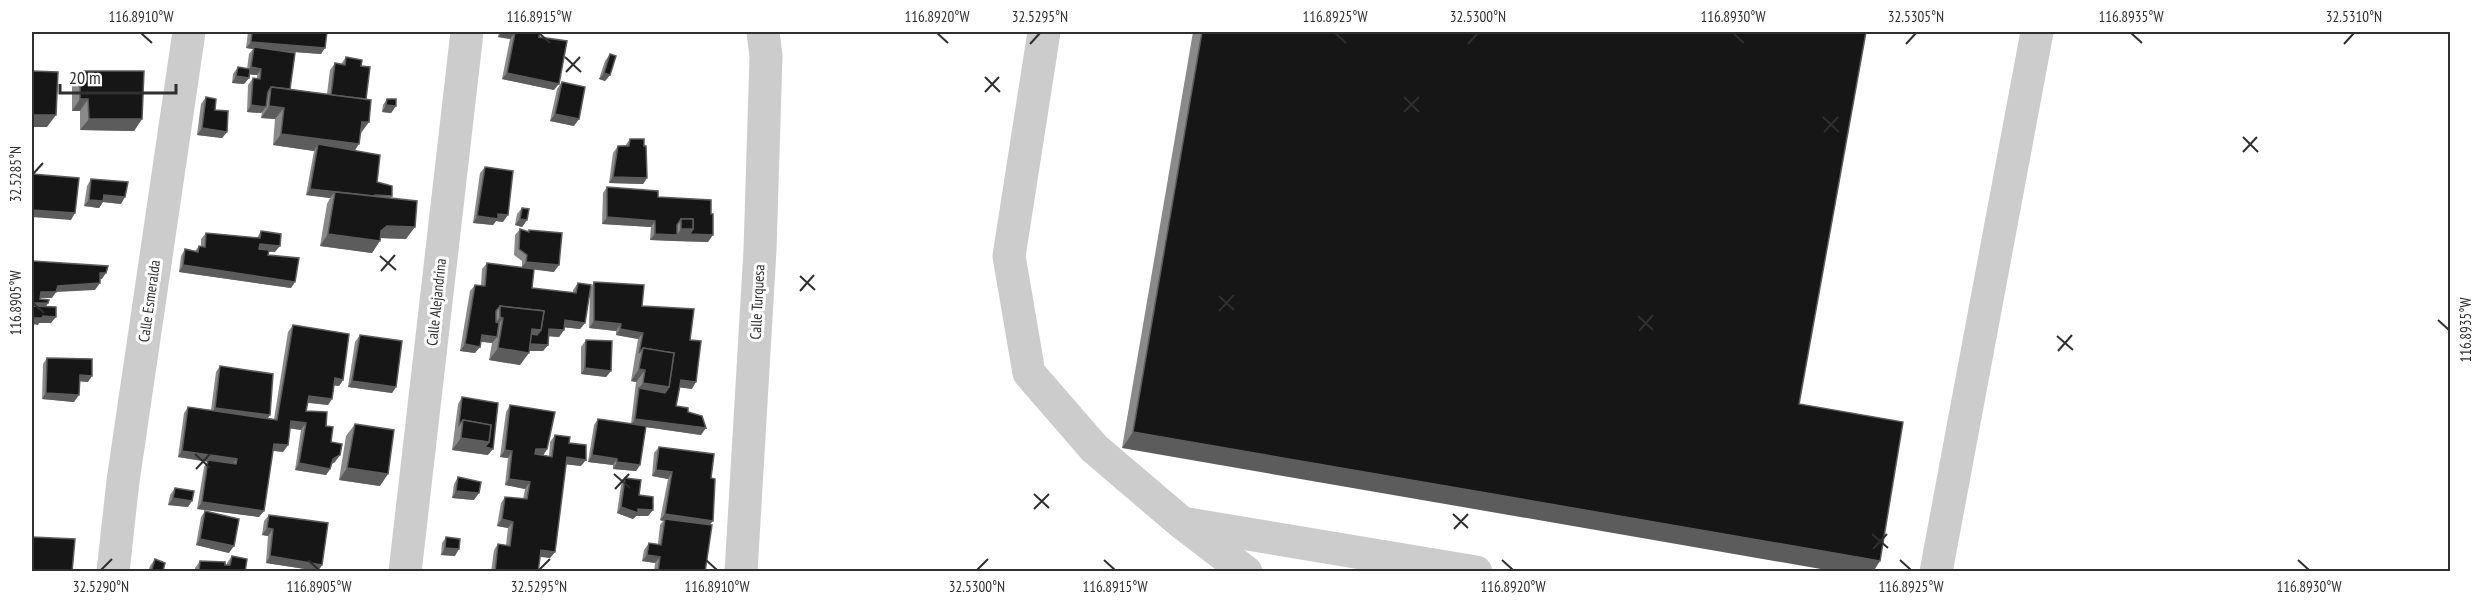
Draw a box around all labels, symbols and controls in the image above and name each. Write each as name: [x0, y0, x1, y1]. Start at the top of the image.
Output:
text: 116.8910°W: [108, 7, 174, 26]
text: 116.8915°W: [506, 7, 572, 26]
text: 116.8920°W: [904, 7, 970, 26]
text: 32.5295°N: [1012, 7, 1068, 26]
text: 116.8925°W: [1302, 7, 1368, 26]
text: 32.5300°N: [1450, 7, 1506, 26]
text: 116.8930°W: [1700, 7, 1766, 26]
text: 32.5305°N: [1888, 7, 1944, 26]
text: 116.8935°W: [2098, 7, 2164, 26]
text: 32.5310°N: [2326, 7, 2382, 26]
scale bar: [60, 57, 176, 95]
text: 20 m: [69, 66, 101, 89]
text: 32.5285°N: [6, 146, 25, 202]
street label: Calle Alejandrina: [422, 257, 450, 347]
street label: Calle Esmeralda: [134, 259, 164, 343]
street label: Calle Turquesa: [746, 264, 768, 340]
text: 116.8905°W: [6, 270, 25, 336]
text: 116.8935°W: [2456, 297, 2475, 363]
text: 32.5290°N: [73, 577, 129, 596]
text: 116.8905°W: [286, 577, 352, 596]
text: 32.5295°N: [511, 577, 567, 596]
text: 116.8910°W: [684, 577, 750, 596]
text: 32.5300°N: [949, 577, 1005, 596]
text: 116.8915°W: [1082, 577, 1148, 596]
text: 116.8920°W: [1480, 577, 1546, 596]
text: 116.8925°W: [1878, 577, 1944, 596]
text: 116.8930°W: [2276, 577, 2342, 596]

